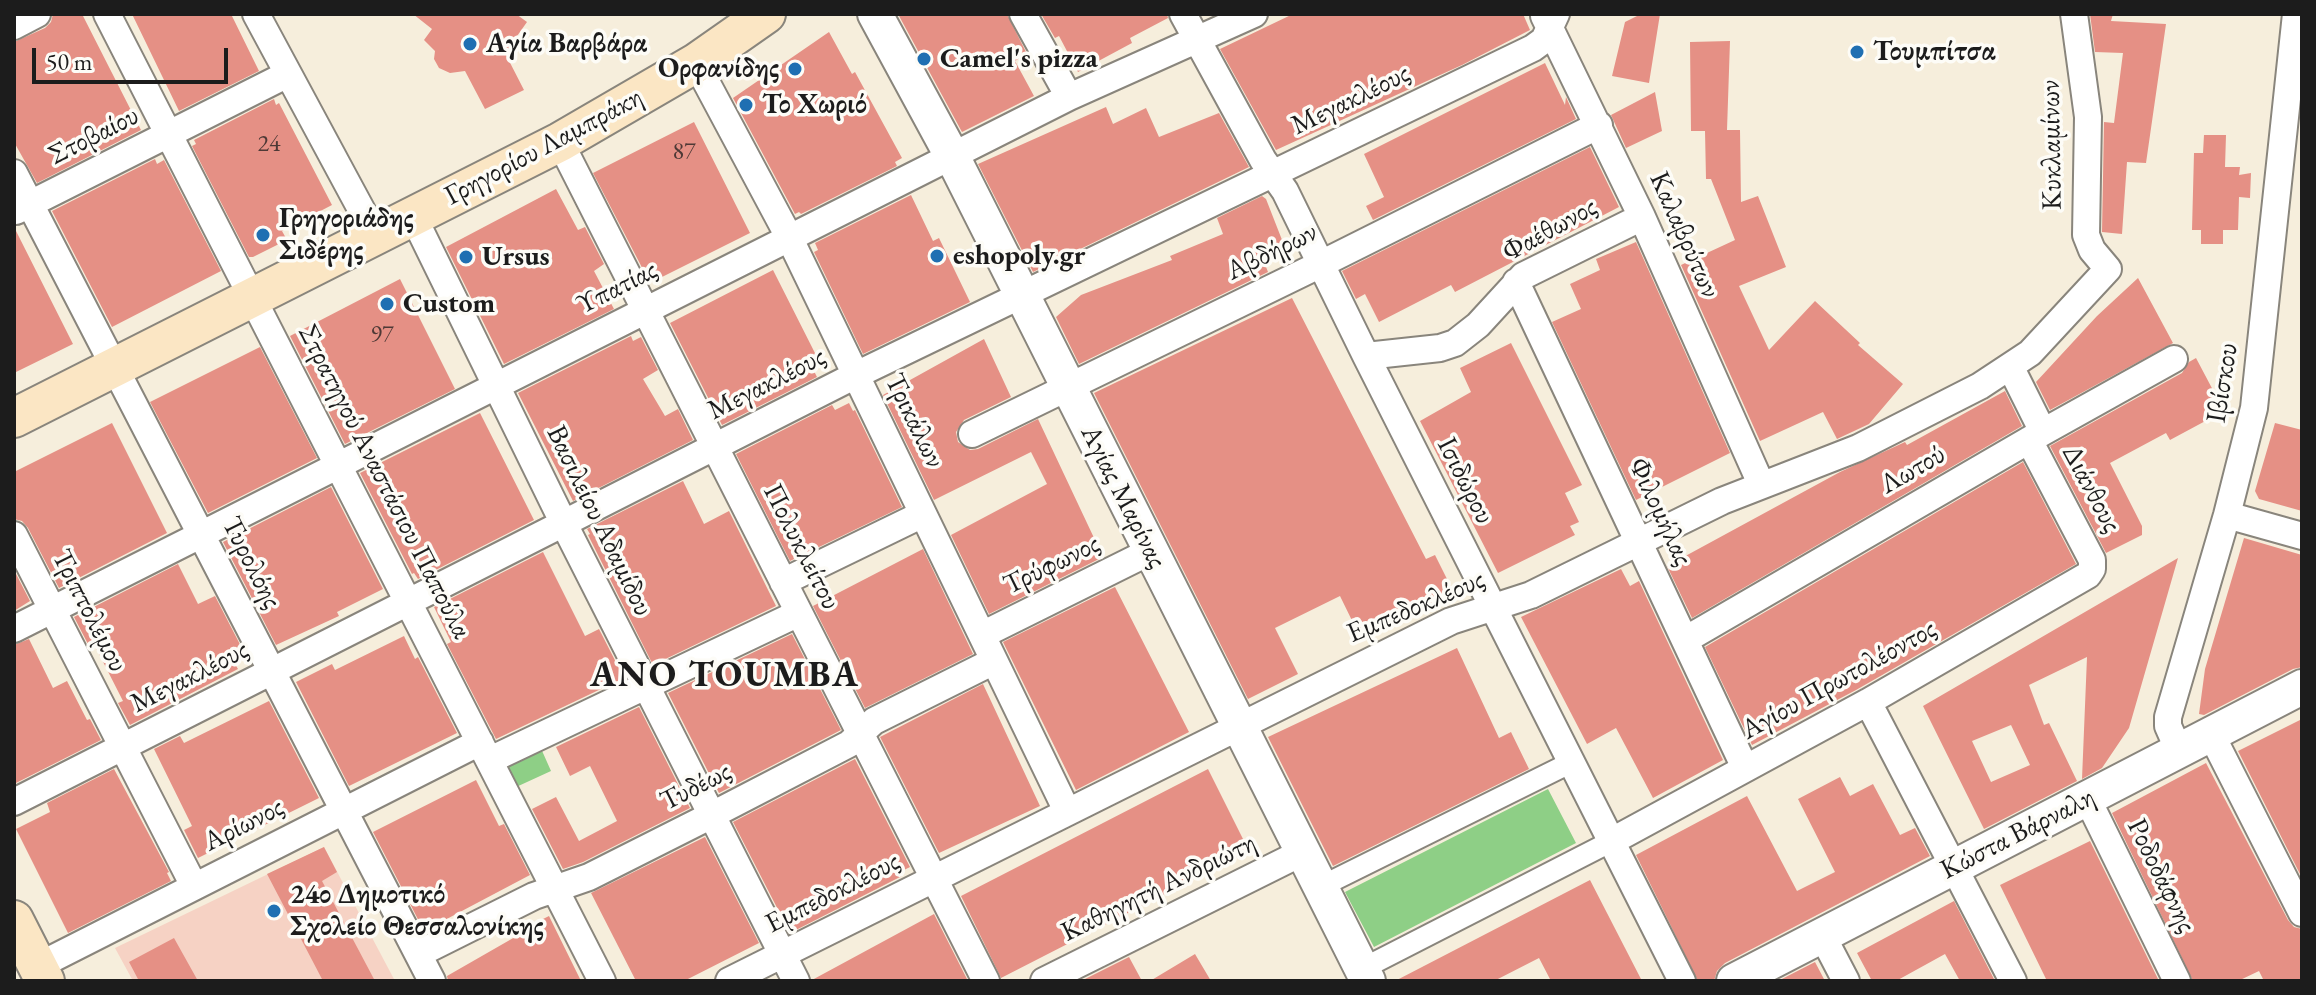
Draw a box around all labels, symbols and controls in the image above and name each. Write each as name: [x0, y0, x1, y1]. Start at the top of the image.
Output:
place label: Αγία Βαρβάρα: [486, 27, 647, 61]
scale bar: [36, 32, 232, 82]
marker: Αγία Βαρβάρα: [461, 35, 479, 53]
place label: Τουμπίτσα: [1873, 35, 1996, 69]
place label: Camel's pizza: [940, 42, 1098, 76]
marker: Τουμπίτσα: [1848, 43, 1866, 61]
text: 50 m: [46, 46, 93, 77]
marker: Camel's pizza: [915, 50, 933, 68]
place label: Ορφανίδης: [658, 52, 779, 86]
street label: Μεγακλέους: [1286, 57, 1416, 143]
marker: Ορφανίδης: [786, 60, 804, 78]
street label: Κυκλαμίνων: [2034, 80, 2070, 210]
street label: Γρηγορίου Λαμπράκη: [439, 81, 649, 213]
place label: Το Χωριό: [762, 88, 867, 122]
marker: Το Χωριό: [737, 96, 755, 114]
street label: Στοβαίου: [43, 99, 145, 173]
house number: 24: [257, 130, 281, 158]
house number: 87: [672, 138, 696, 166]
street label: Καλαβρύτων: [1641, 167, 1727, 303]
street label: Φαέθωνος: [1497, 190, 1603, 270]
place label: Γρηγοριάδης Σιδέρης: [279, 202, 414, 268]
street label: Αβδήρων: [1221, 216, 1323, 288]
marker: Γρηγοριάδης Σιδέρης: [254, 226, 272, 244]
place label: eshopoly.gr: [953, 239, 1085, 273]
place label: Ursus: [482, 240, 550, 274]
marker: eshopoly.gr: [928, 247, 946, 265]
marker: Ursus: [457, 248, 475, 266]
street label: Υπατίας: [571, 253, 663, 323]
place label: Custom: [403, 287, 495, 321]
marker: Custom: [378, 295, 396, 313]
street label: Στρατηγού Αναστάσιου Παπούλα: [290, 319, 478, 645]
house number: 97: [370, 321, 394, 349]
street label: Μεγακλέους: [702, 340, 832, 428]
street label: Ιβίσκου: [2200, 341, 2246, 425]
street label: Τρικάλων: [877, 368, 951, 474]
street label: Βασιλείου Αδαμίδου: [538, 420, 660, 622]
street label: Αγίας Μαρίνας: [1073, 420, 1173, 574]
street label: Ισιδώρου: [1429, 432, 1501, 530]
street label: Λωτού: [1874, 438, 1952, 502]
street label: Διάνθους: [2054, 439, 2128, 539]
street label: Φιλομήλας: [1620, 453, 1700, 571]
street label: Πολυκλείτου: [755, 478, 847, 616]
street label: Τυρολόης: [214, 512, 288, 614]
street label: Τρύφωνος: [998, 527, 1106, 603]
street label: Τριπτολέμου: [44, 544, 134, 678]
street label: Εμπεδοκλέους: [1342, 563, 1490, 651]
street label: Αγίου Πρωτολέοντος: [1736, 612, 1942, 748]
street label: Μεγακλέους: [125, 633, 255, 721]
district label: ANO TOUMBA: [590, 654, 860, 698]
street label: Τυδέως: [655, 755, 737, 819]
street label: Κώστα Βάρναλη: [1935, 781, 2101, 887]
street label: Αρίωνος: [198, 791, 290, 859]
street label: Ροδοδάφνης: [2119, 813, 2203, 939]
street label: Καθηγητή Ανδριώτη: [1056, 826, 1262, 950]
street label: Εμπεδοκλέους: [760, 845, 906, 941]
place label: 24ο Δημοτικό Σχολείο Θεσσαλονίκης: [290, 878, 544, 944]
marker: 24ο Δημοτικό Σχολείο Θεσσαλονίκης: [265, 902, 283, 920]

